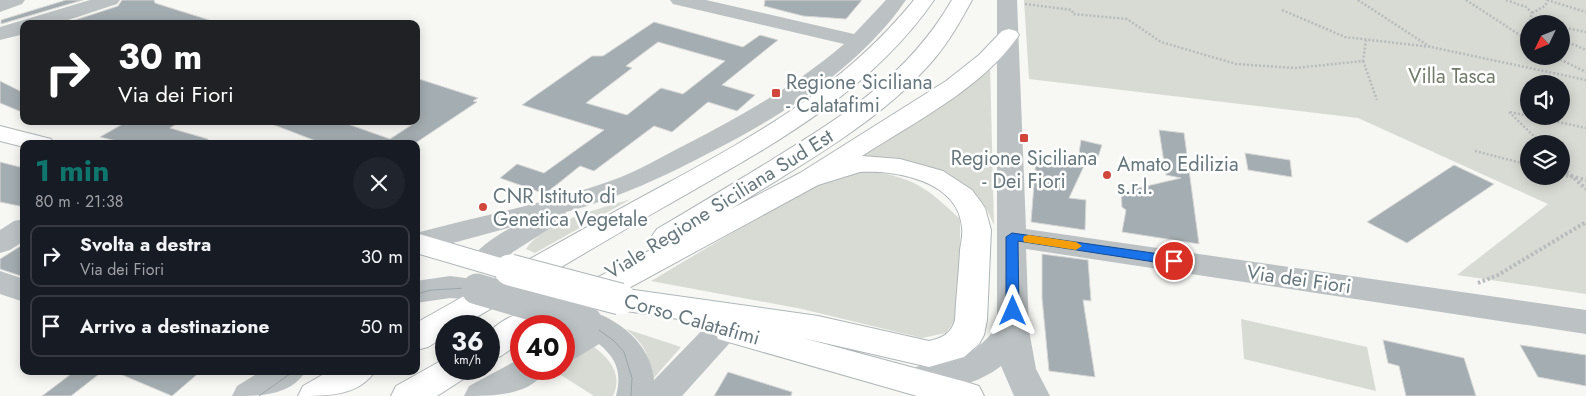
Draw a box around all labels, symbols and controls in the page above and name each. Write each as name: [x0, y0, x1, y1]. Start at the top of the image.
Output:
north arrow: [1520, 15, 1570, 65]
map controls: [1520, 15, 1570, 185]
text: 30 m: [118, 32, 202, 82]
icon: right: [35, 40, 100, 105]
park label: Villa Tasca: [1408, 62, 1496, 91]
place label: Regione Siciliana - Calatafimi: [786, 68, 932, 120]
button: sound: [1520, 75, 1570, 125]
text: Via dei Fiori: [118, 78, 234, 110]
marker: Regione Siciliana - Calatafimi: [770, 87, 782, 99]
street label: Viale Regione Siciliana Sud Est: [600, 122, 839, 287]
marker: Regione Siciliana - Dei Fiori: [1018, 132, 1030, 144]
button: layers: [1520, 135, 1570, 185]
place label: Regione Siciliana - Dei Fiori: [951, 144, 1097, 196]
text: 1 min: [35, 149, 109, 192]
place label: Amato Edilizia s.r.l.: [1117, 150, 1239, 202]
button: close: [353, 157, 405, 209]
marker: Amato Edilizia s.r.l.: [1101, 169, 1113, 181]
place label: CNR Istituto di Genetica Vegetale: [493, 182, 648, 234]
text: 80 m · 21:38: [35, 190, 124, 213]
marker: CNR Istituto di Genetica Vegetale: [477, 201, 489, 213]
text: Svolta a destra: [80, 231, 211, 258]
pin: [1153, 240, 1195, 282]
icon: right: [37, 242, 65, 270]
text: 30 m: [361, 243, 403, 270]
icon: arrive: [1160, 247, 1188, 275]
text: Via dei Fiori: [80, 258, 164, 281]
street label: Via dei Fiori: [1245, 258, 1353, 301]
position arrow: [986, 284, 1038, 336]
street label: Corso Calatafimi: [621, 286, 763, 353]
icon: arrive: [37, 312, 65, 340]
text: Arrivo a destinazione: [80, 313, 269, 340]
text: 50 m: [360, 313, 403, 340]
speed limit sign: 40: [510, 315, 575, 380]
text: 36: [451, 323, 484, 359]
text: km/h: [454, 351, 481, 369]

